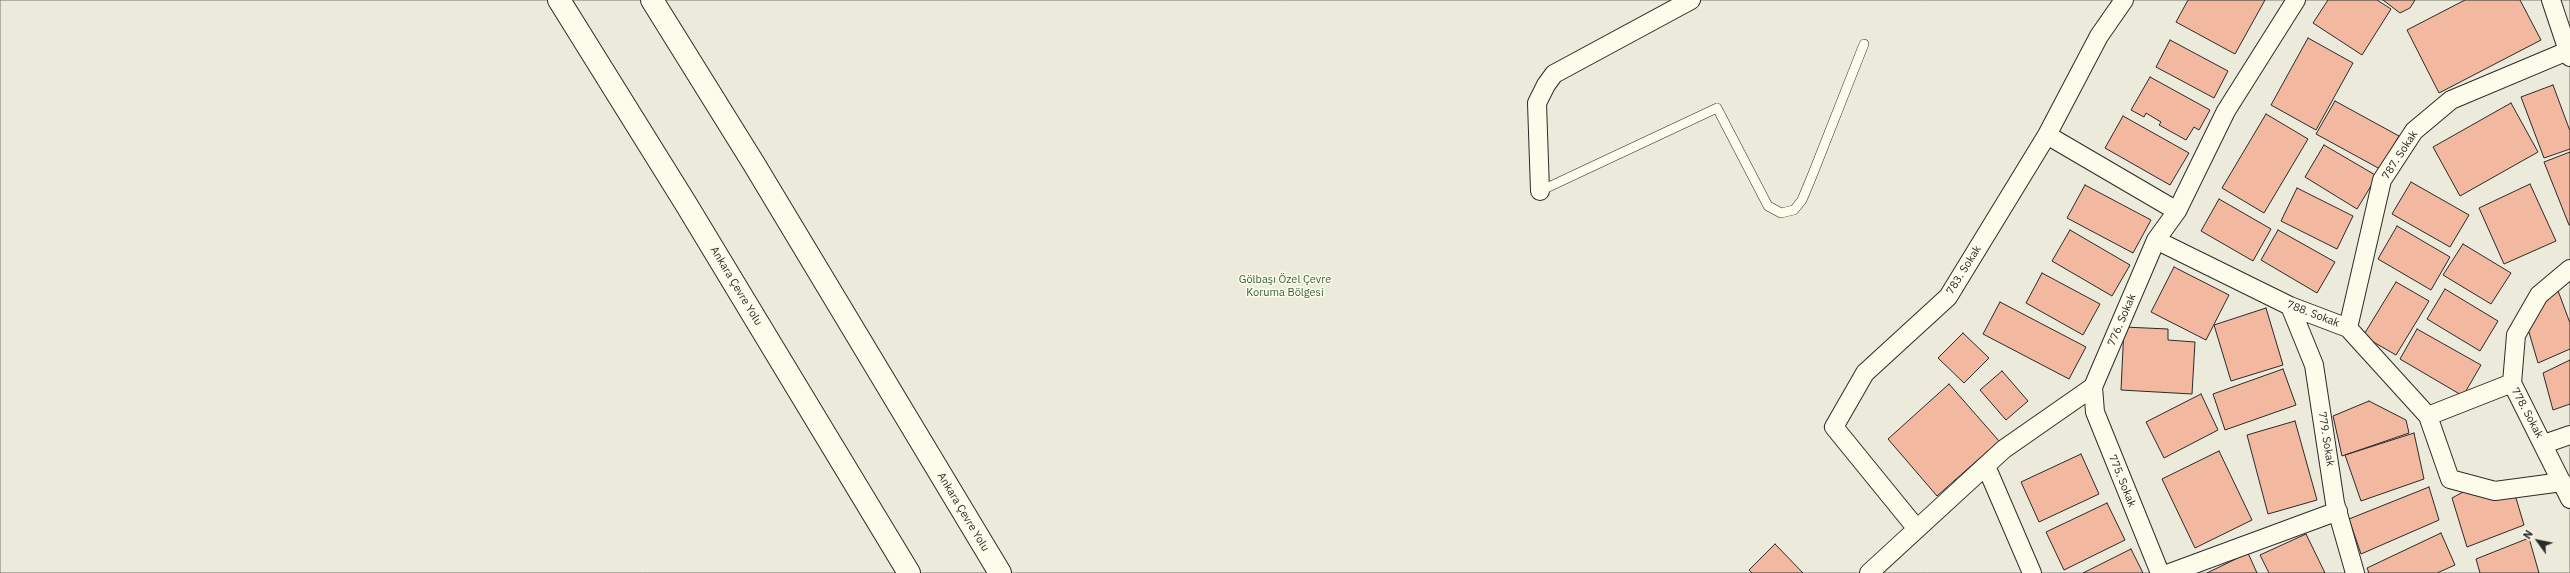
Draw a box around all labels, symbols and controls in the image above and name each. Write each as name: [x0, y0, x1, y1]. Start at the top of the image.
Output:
street label: 787. Sokak: [2379, 128, 2421, 182]
street label: 783. Sokak: [1944, 243, 1984, 297]
street label: Ankara Çevre Yolu: [707, 244, 765, 328]
park label: Gölbaşı Özel Çevre Koruma Bölgesi: [1239, 273, 1331, 299]
street label: 776. Sokak: [2105, 292, 2139, 348]
street label: 788. Sokak: [2285, 298, 2341, 330]
street label: 778. Sokak: [2508, 385, 2546, 441]
street label: 779. Sokak: [2315, 411, 2337, 467]
street label: 775. Sokak: [2106, 453, 2138, 509]
street label: Ankara Çevre Yolu: [934, 470, 992, 554]
north arrow: [2518, 521, 2558, 561]
text: N: [2520, 527, 2536, 542]

